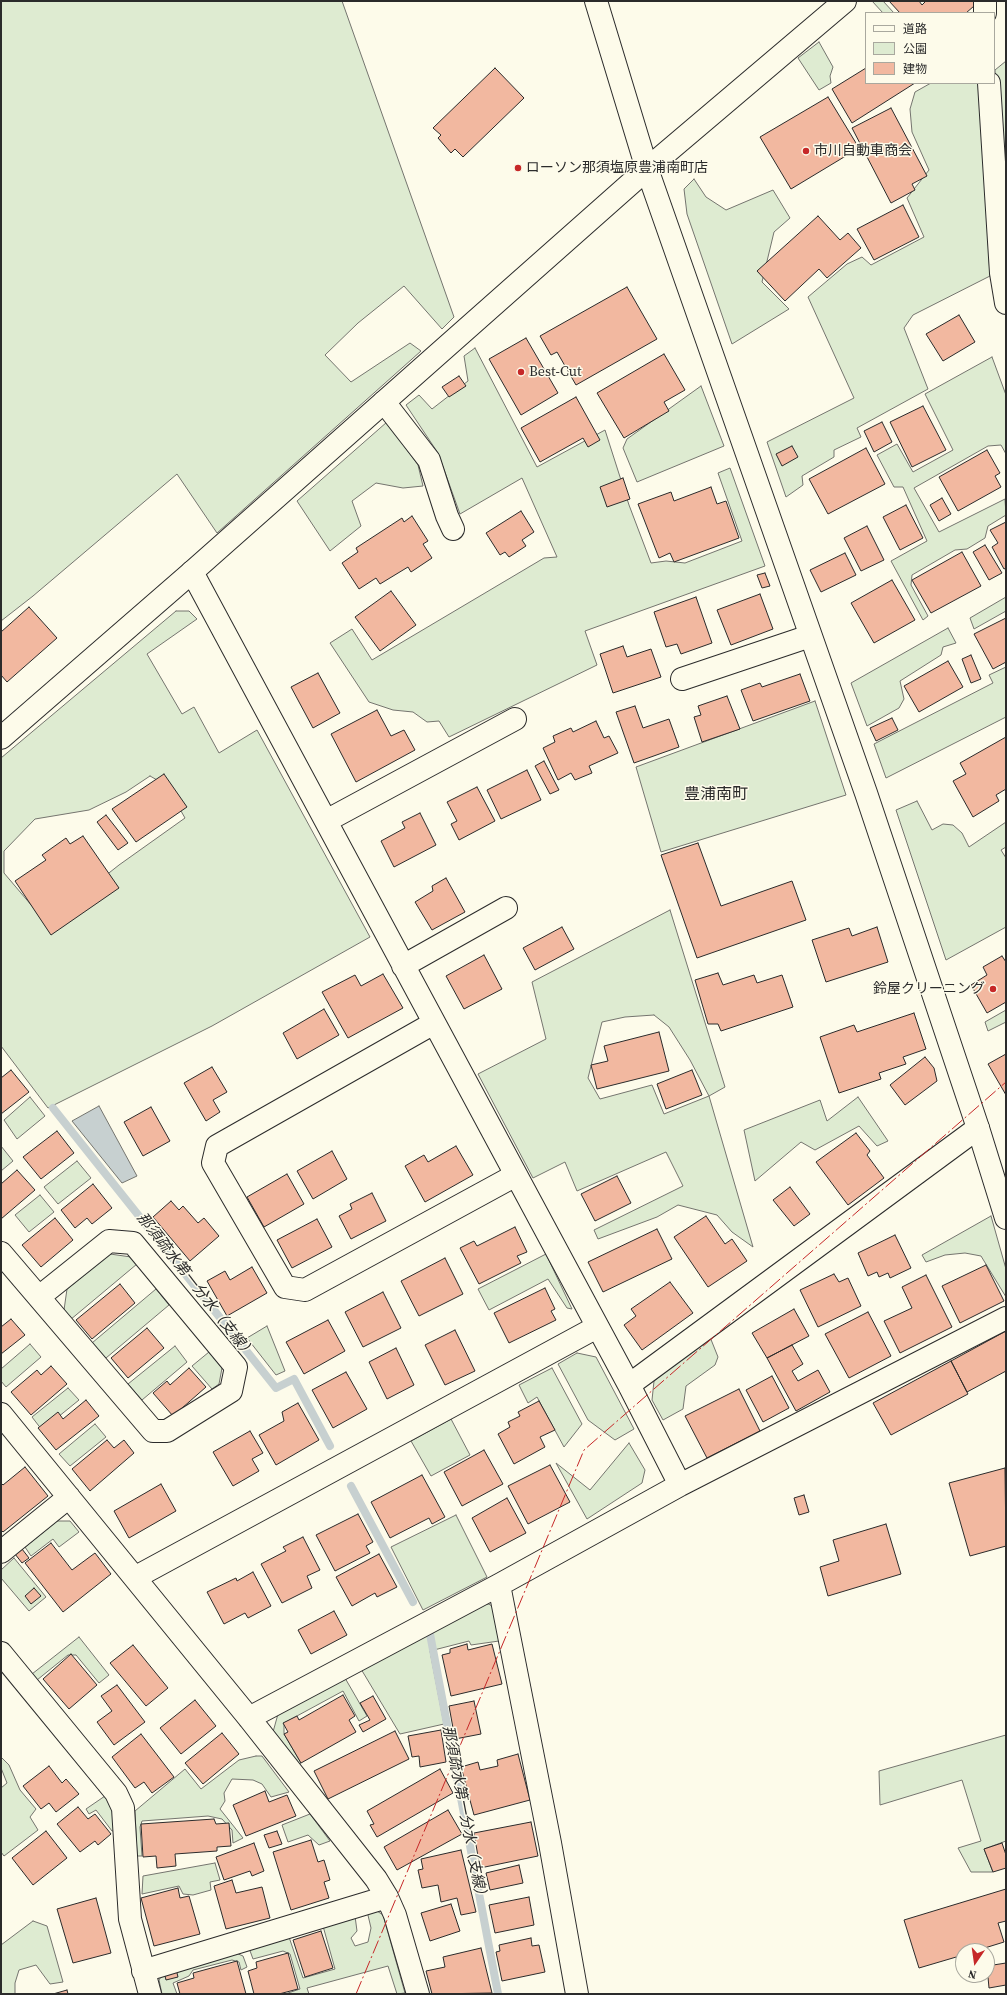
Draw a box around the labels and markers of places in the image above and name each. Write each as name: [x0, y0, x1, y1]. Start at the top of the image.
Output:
place label: 市川自動車商会: [814, 143, 912, 159]
marker: 市川自動車商会: [801, 146, 811, 156]
place label: ローソン那須塩原豊浦南町店: [526, 160, 708, 176]
marker: ローソン那須塩原豊浦南町店: [513, 163, 523, 173]
place label: Best-Cut: [529, 364, 581, 380]
marker: Best-Cut: [516, 367, 526, 377]
place label: 鈴屋クリーニング: [873, 981, 985, 997]
marker: 鈴屋クリーニング: [988, 984, 998, 994]

